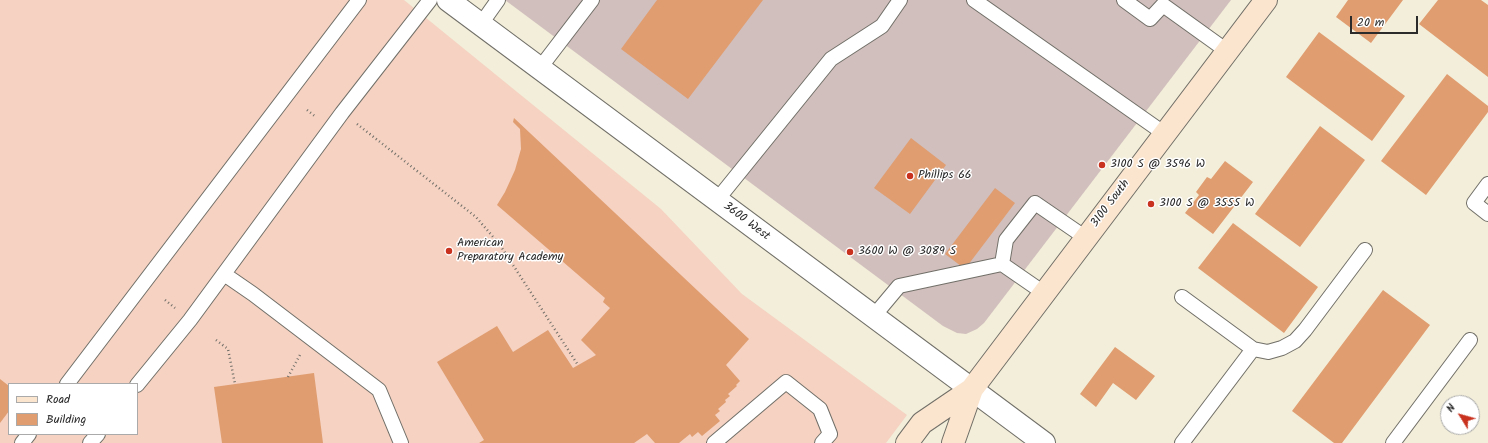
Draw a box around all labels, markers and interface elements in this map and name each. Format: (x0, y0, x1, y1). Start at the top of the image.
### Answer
scale bar (1352, 8, 1420, 34)
text: 20 m (1357, 13, 1384, 32)
place label: 3100 S @ 3596 W (1110, 158, 1205, 172)
marker: 3100 S @ 3596 W (1097, 160, 1107, 170)
place label: Phillips 66 (918, 169, 972, 183)
marker: Phillips 66 (905, 171, 915, 181)
street label: 3100 South (1088, 177, 1134, 231)
place label: 3100 S @ 3555 W (1159, 197, 1254, 211)
marker: 3100 S @ 3555 W (1146, 199, 1156, 209)
street label: 3600 West (720, 200, 772, 244)
place label: American Preparatory Academy (457, 237, 563, 265)
place label: 3600 W @ 3089 S (858, 245, 956, 259)
marker: American Preparatory Academy (444, 246, 454, 256)
marker: 3600 W @ 3089 S (845, 247, 855, 257)
legend (8, 383, 138, 435)
text: Road (46, 390, 70, 409)
north arrow (1440, 395, 1480, 435)
text: N (1442, 400, 1460, 417)
text: Building (46, 410, 86, 429)

